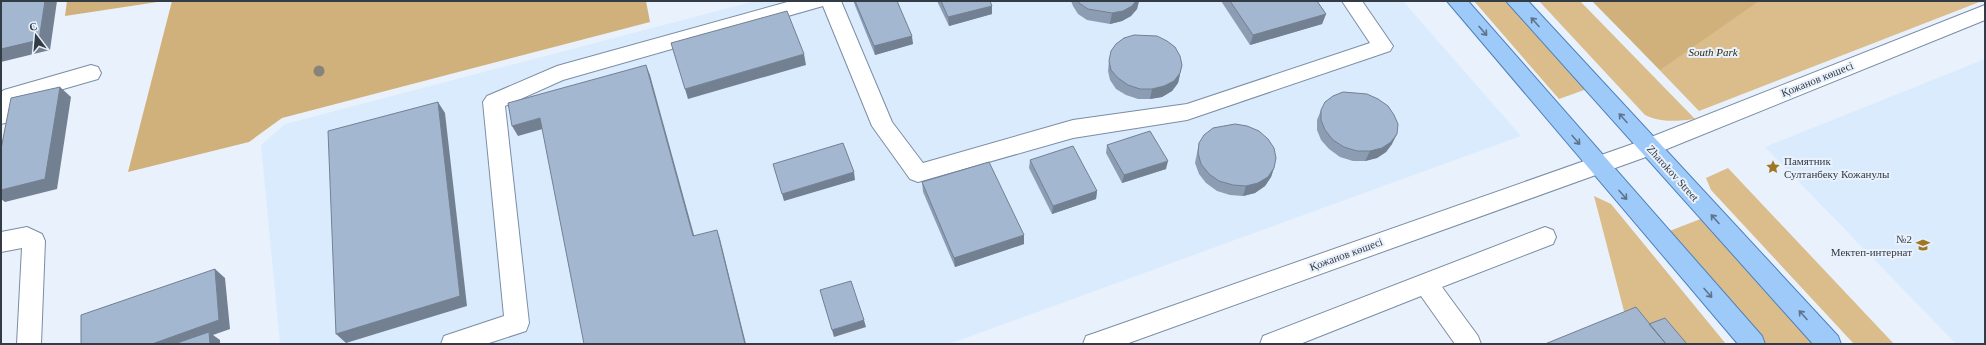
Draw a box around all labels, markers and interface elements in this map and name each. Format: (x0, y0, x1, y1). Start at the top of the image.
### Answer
north arrow (16, 16, 56, 56)
one-way arrow (1531, 17, 1540, 27)
text: С (28, 20, 39, 33)
one-way arrow (1478, 25, 1487, 36)
park label: South Park (1688, 46, 1739, 58)
street label: Қожанов көшесі (1779, 59, 1855, 99)
one-way arrow (1619, 114, 1628, 124)
one-way arrow (1572, 135, 1581, 145)
street label: Zharokov Street (1645, 143, 1701, 203)
place label: Памятник Султанбеку Кожанулы (1784, 155, 1890, 180)
place icon: Памятник Султанбеку Кожанулы (1765, 159, 1781, 175)
one-way arrow (1619, 189, 1628, 200)
one-way arrow (1711, 214, 1720, 225)
place label: №2 Мектеп-интернат (1831, 233, 1912, 258)
street label: Қожанов көшесі (1308, 235, 1384, 273)
school or university icon: №2 Мектеп-интернат (1915, 237, 1931, 253)
one-way arrow (1704, 287, 1713, 298)
one-way arrow (1798, 310, 1808, 320)

